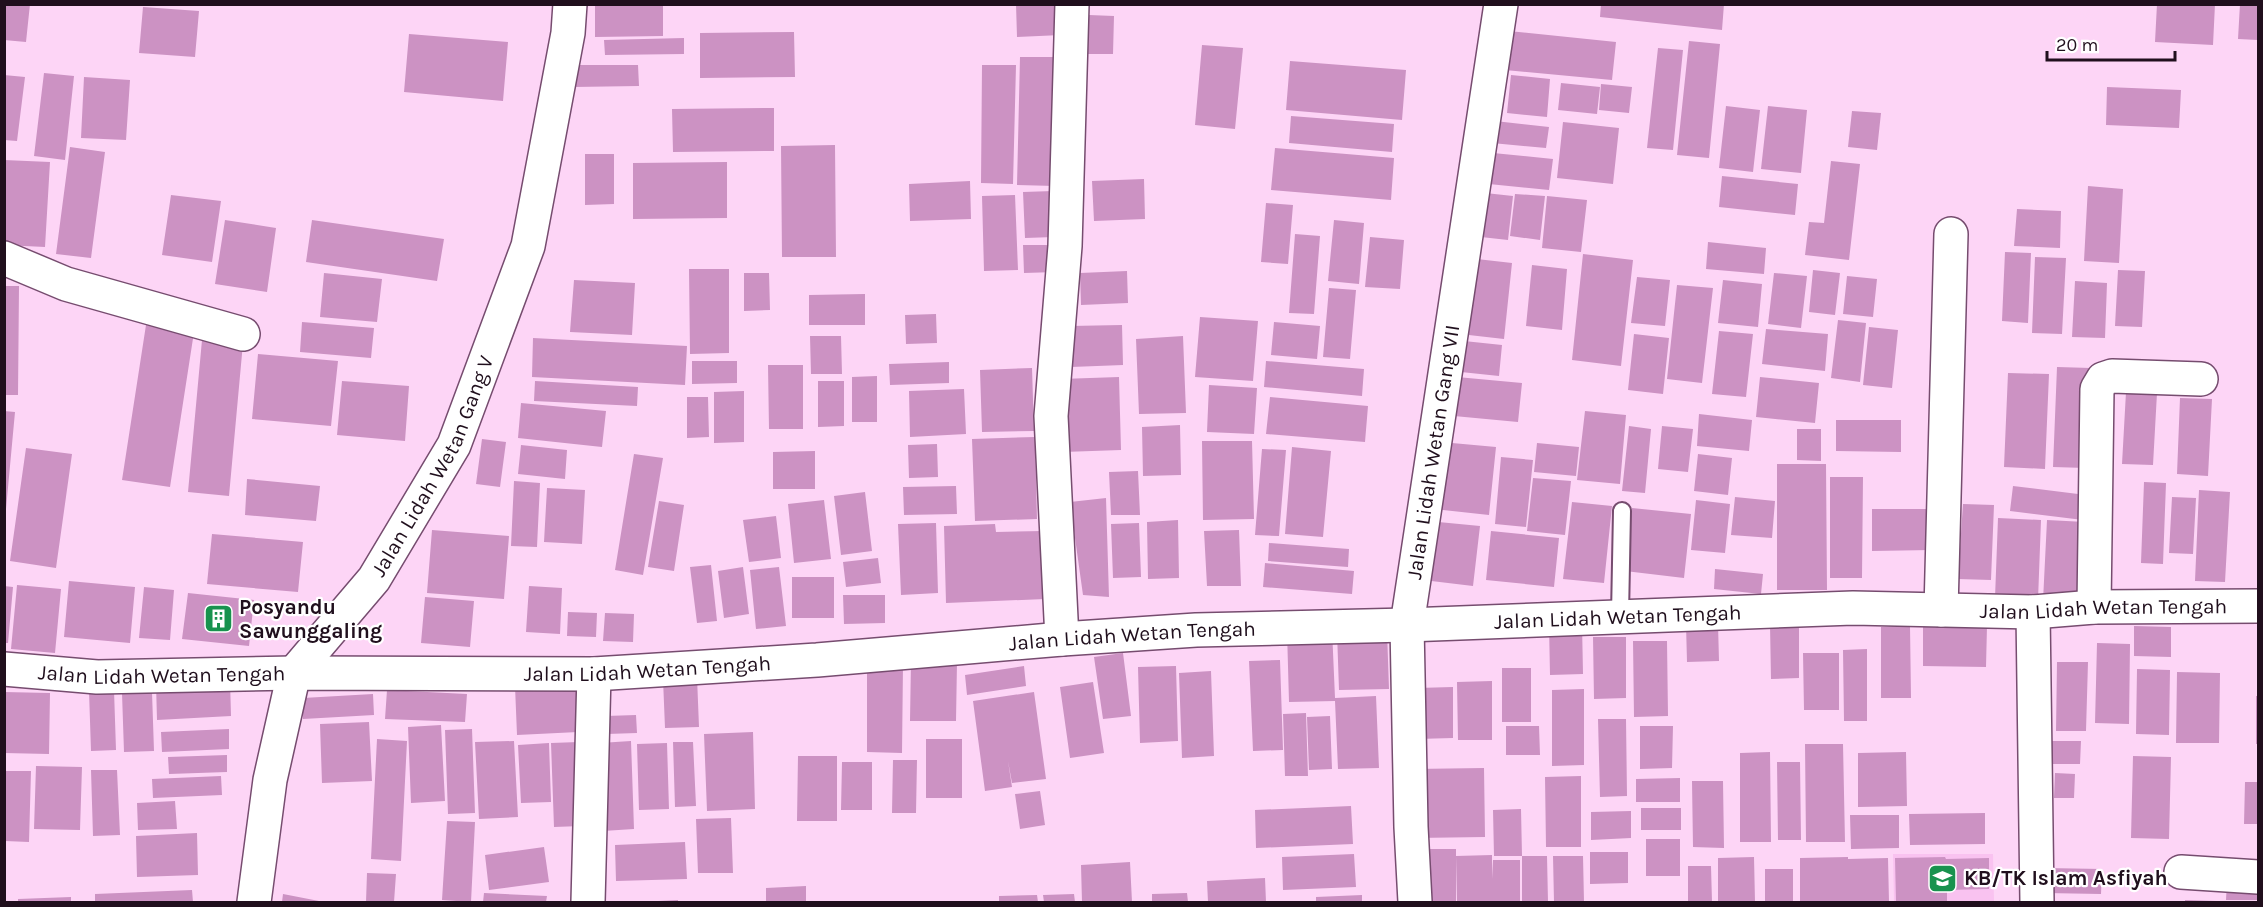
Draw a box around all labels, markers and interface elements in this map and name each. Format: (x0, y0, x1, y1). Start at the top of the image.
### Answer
scale bar (2047, 24, 2174, 62)
text: 20 m (2056, 34, 2098, 56)
street label: Jalan Lidah Wetan Gang VII (1402, 323, 1464, 581)
street label: Jalan Lidah Wetan Gang V (366, 352, 498, 581)
street label: Jalan Lidah Wetan Tengah (1980, 594, 2227, 624)
place label: Posyandu Sawunggaling (239, 595, 382, 643)
street label: Jalan Lidah Wetan Tengah (1494, 600, 1742, 634)
building icon: Posyandu Sawunggaling (202, 603, 234, 635)
street label: Jalan Lidah Wetan Tengah (1008, 617, 1256, 656)
street label: Jalan Lidah Wetan Tengah (524, 651, 772, 686)
street label: Jalan Lidah Wetan Tengah (37, 660, 286, 689)
school or university icon: KB/TK Islam Asfiyah (1927, 862, 1959, 894)
place label: KB/TK Islam Asfiyah (1964, 866, 2168, 890)

